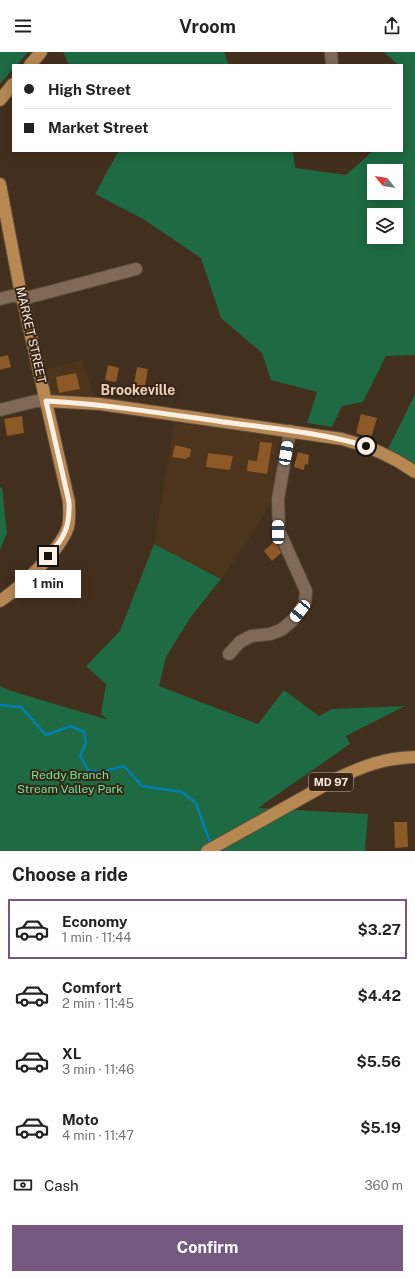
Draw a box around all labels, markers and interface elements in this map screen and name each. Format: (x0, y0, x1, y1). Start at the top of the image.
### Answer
icon: menu (12, 15, 34, 37)
icon: share (381, 15, 403, 37)
text: Vroom (179, 16, 236, 37)
text: High Street (48, 81, 131, 98)
text: Market Street (48, 119, 149, 136)
north arrow (367, 164, 403, 200)
map controls (367, 164, 403, 244)
button: layers (367, 208, 403, 244)
street label: MARKET STREET (13, 285, 49, 385)
district label: Brookeville (101, 382, 175, 398)
route start (357, 437, 375, 455)
car (278, 440, 294, 466)
car (272, 520, 284, 544)
route end (39, 547, 57, 565)
callout: 1 min (15, 570, 81, 598)
text: 1 min (32, 576, 64, 591)
car (288, 598, 312, 624)
park label: Reddy Branch Stream Valley Park (17, 768, 123, 796)
road number: MD 97 (309, 773, 353, 791)
text: Choose a ride (12, 864, 128, 885)
icon: car (14, 911, 50, 947)
text: Economy (62, 913, 127, 930)
text: $3.27 (358, 921, 401, 938)
text: 1 min · 11:44 (62, 930, 131, 945)
icon: car (14, 977, 50, 1013)
text: Comfort (62, 979, 122, 996)
text: $4.42 (358, 987, 401, 1004)
text: 2 min · 11:45 (62, 996, 134, 1011)
icon: car (14, 1043, 50, 1079)
text: XL (62, 1045, 81, 1062)
text: $5.56 (357, 1053, 401, 1070)
text: 3 min · 11:46 (62, 1062, 134, 1077)
icon: car (14, 1109, 50, 1145)
text: Moto (62, 1111, 99, 1128)
text: $5.19 (360, 1119, 401, 1136)
text: 4 min · 11:47 (62, 1128, 134, 1143)
icon: cash (12, 1174, 34, 1196)
text: Cash (44, 1177, 79, 1194)
text: 360 m (365, 1178, 403, 1193)
button: Confirm (12, 1225, 403, 1271)

